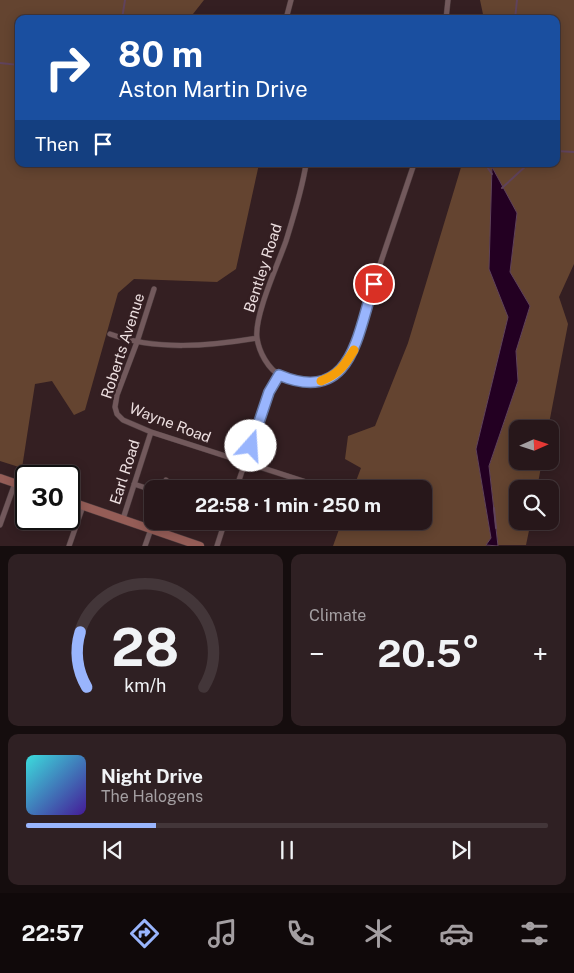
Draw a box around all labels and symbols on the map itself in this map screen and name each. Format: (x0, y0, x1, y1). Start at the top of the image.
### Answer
street label: Bentley Road (240, 221, 285, 314)
pin (353, 263, 395, 305)
street label: Roberts Avenue (97, 291, 148, 401)
street label: Wayne Road (127, 399, 213, 446)
position arrow (224, 419, 276, 471)
north arrow (509, 420, 559, 470)
street label: Earl Road (106, 437, 143, 506)
speed limit sign: 30 (15, 465, 80, 530)

